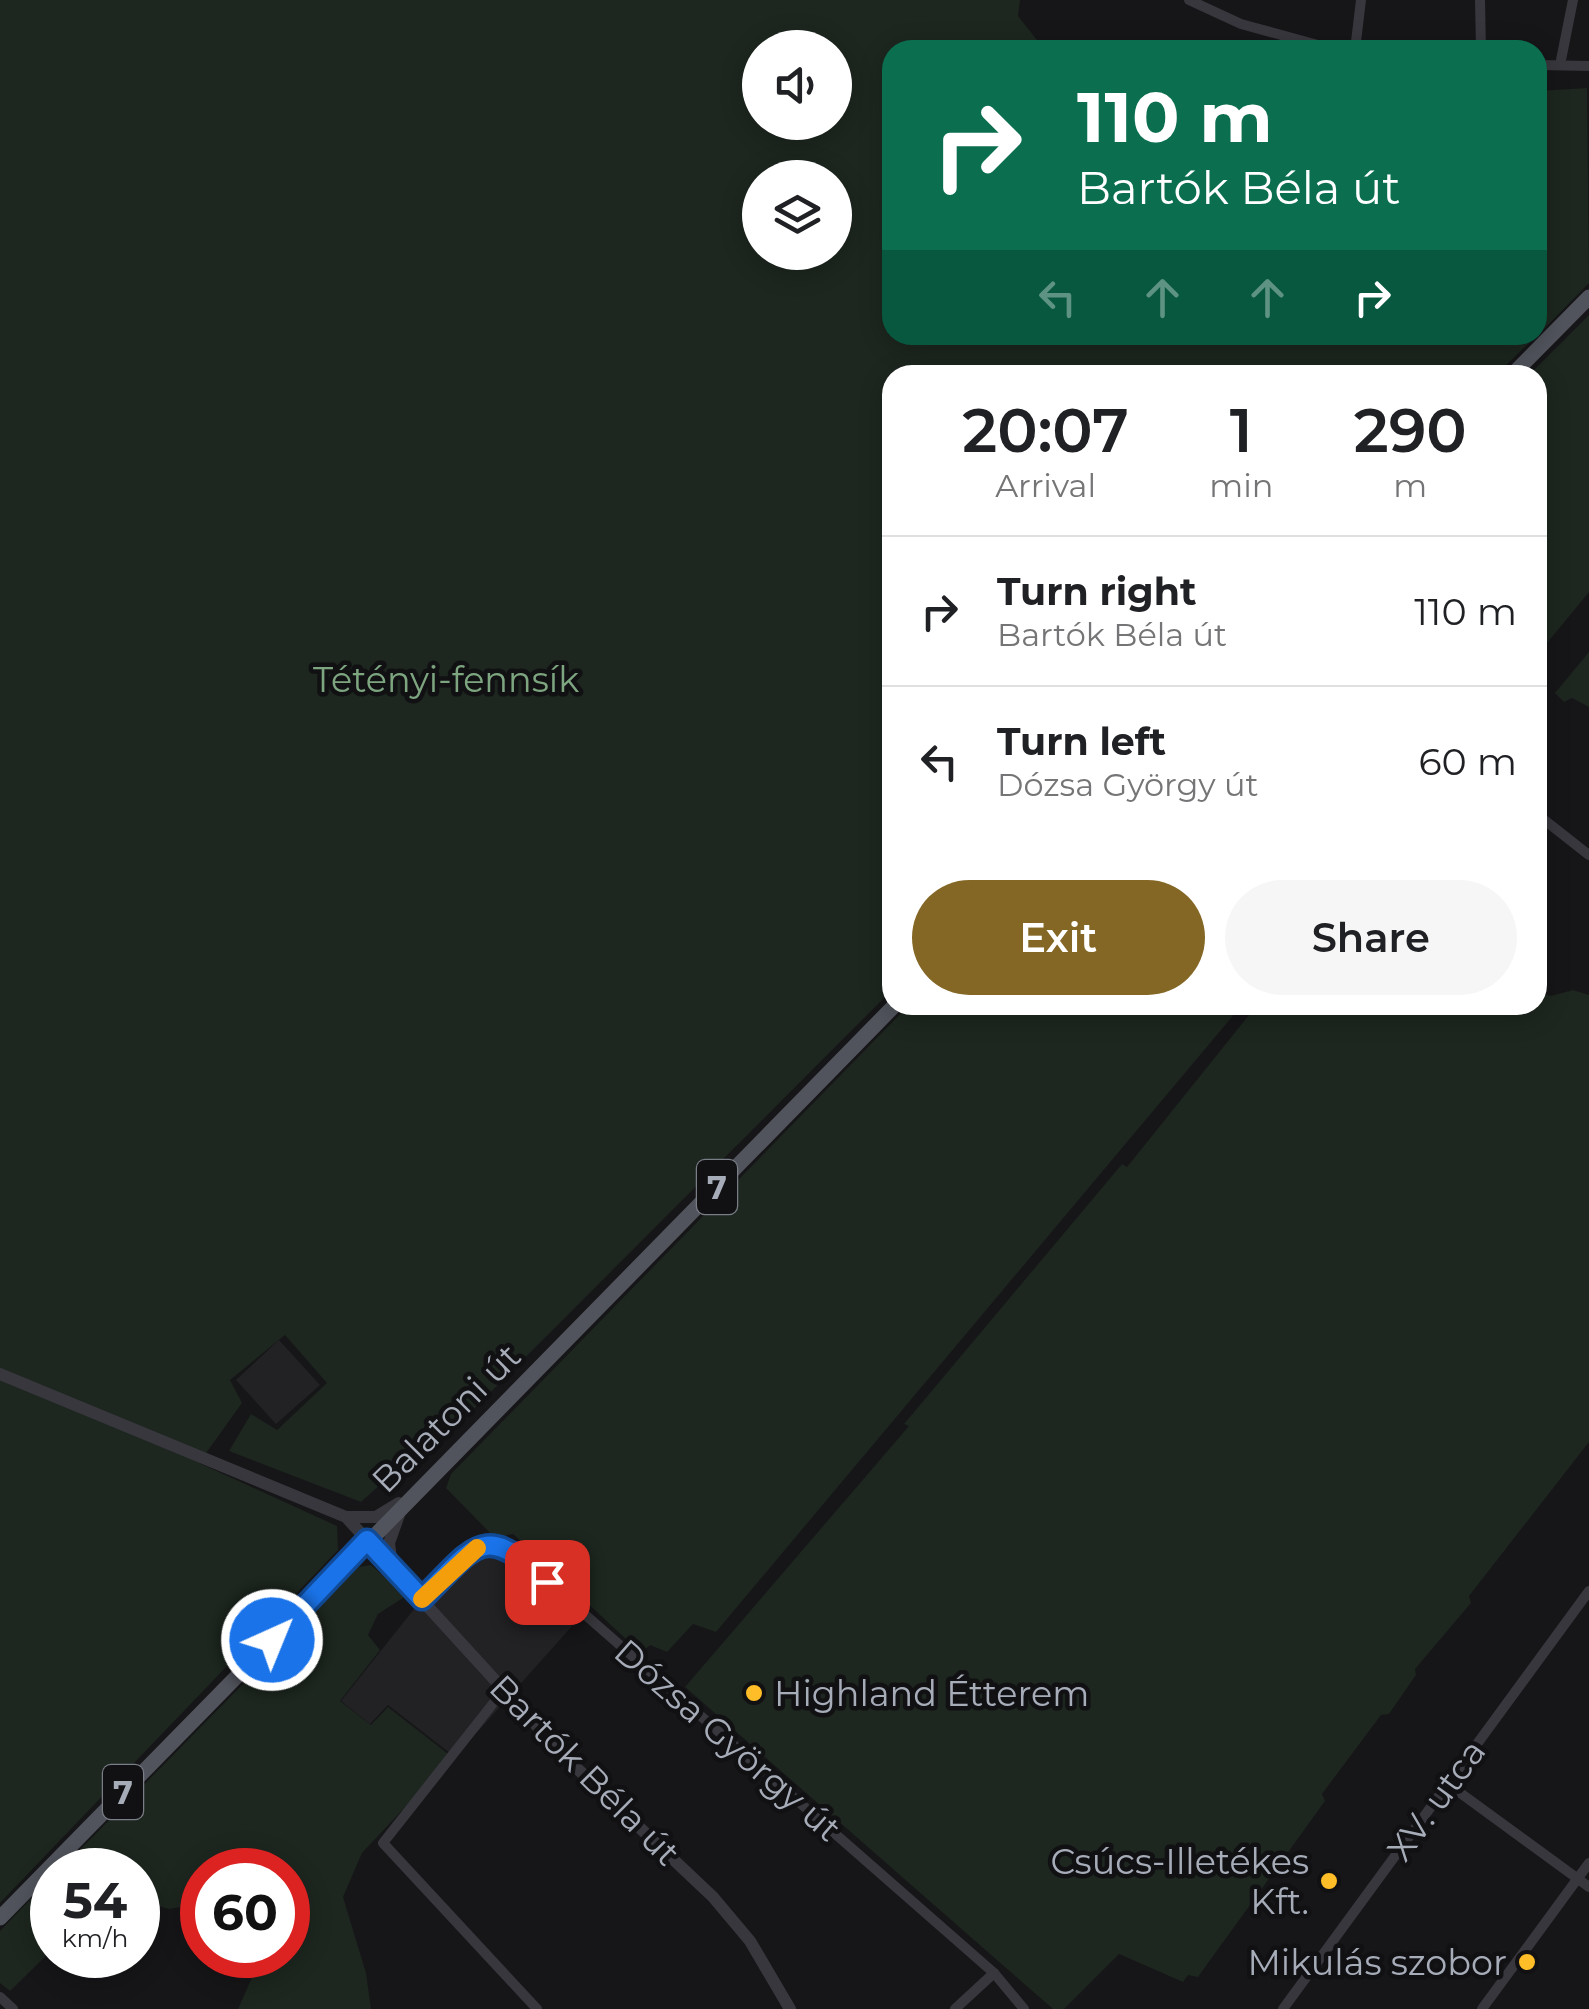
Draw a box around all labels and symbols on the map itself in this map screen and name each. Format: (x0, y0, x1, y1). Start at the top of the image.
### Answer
park label: Tétényi-fennsík (313, 658, 579, 701)
road number: 7 (697, 1160, 737, 1214)
street label: Balatoni út (363, 1335, 529, 1501)
pin (505, 1540, 590, 1625)
position arrow (220, 1588, 324, 1692)
street label: Dózsa György út (606, 1630, 850, 1850)
street label: Bartók Béla út (481, 1666, 689, 1874)
place label: Highland Étterem (774, 1672, 1089, 1715)
marker: Highland Étterem (743, 1682, 765, 1704)
street label: XV. utca (1378, 1731, 1494, 1869)
road number: 7 (103, 1765, 143, 1819)
place label: Csúcs-Illetékes Kft. (1050, 1840, 1309, 1923)
speed limit sign: 60 (180, 1848, 310, 1978)
marker: Csúcs-Illetékes Kft. (1318, 1870, 1340, 1892)
place label: Mikulás szobor (1247, 1941, 1507, 1984)
marker: Mikulás szobor (1516, 1951, 1538, 1973)

